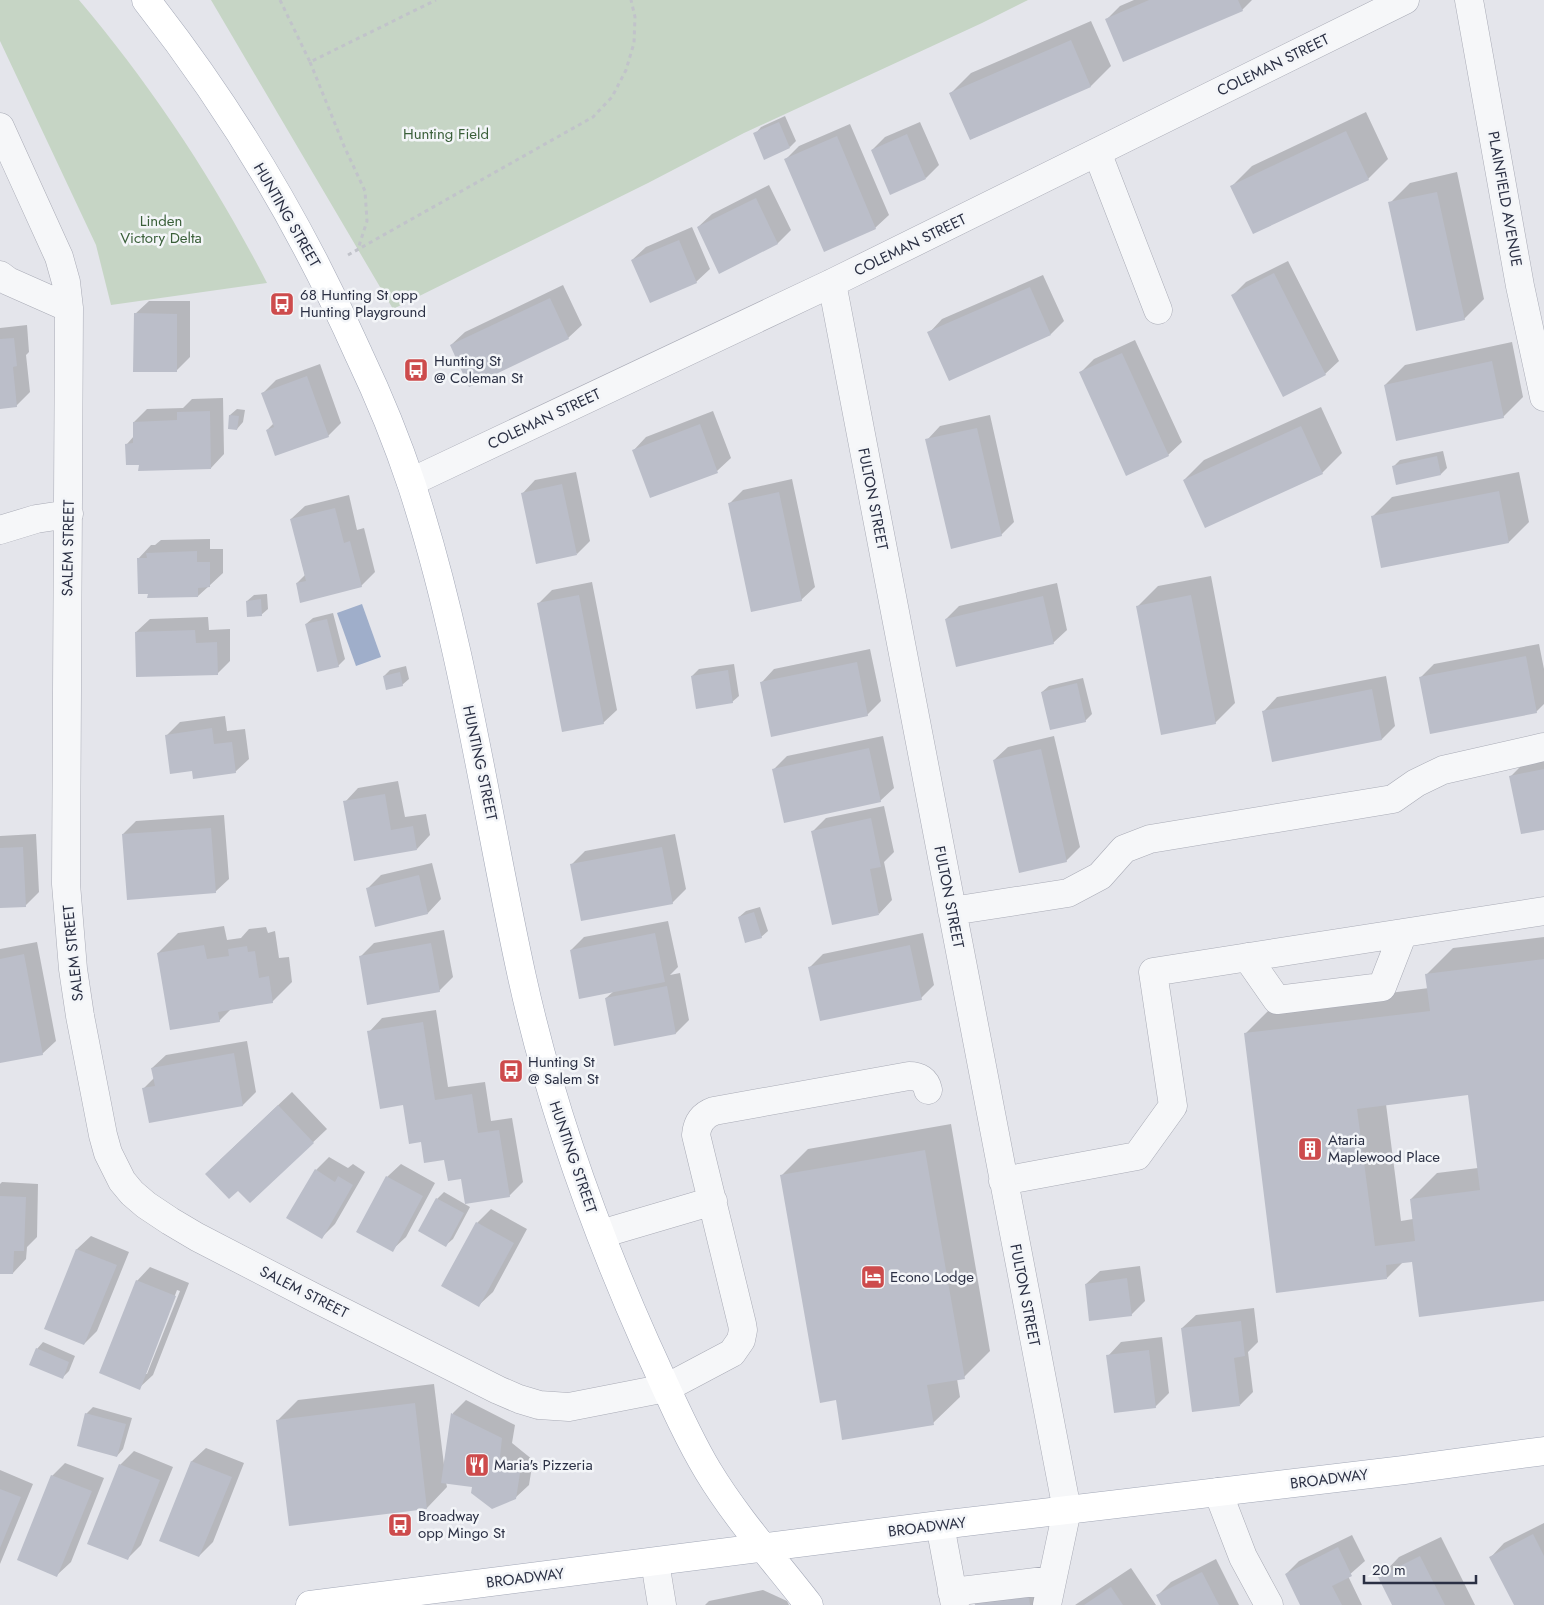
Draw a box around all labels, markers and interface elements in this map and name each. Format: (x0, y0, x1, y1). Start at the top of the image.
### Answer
street label: COLEMAN STREET (1213, 28, 1333, 102)
park label: Hunting Field (403, 123, 489, 145)
street label: PLAINFIELD AVENUE (1482, 129, 1528, 269)
street label: HUNTING STREET (248, 159, 326, 271)
street label: COLEMAN STREET (850, 208, 970, 282)
park label: Linden Victory Delta (120, 210, 202, 249)
place label: 68 Hunting St opp Hunting Playground (300, 284, 426, 323)
bus stop icon: 68 Hunting St opp Hunting Playground (269, 291, 295, 317)
place label: Hunting St @ Coleman St (434, 350, 523, 389)
bus stop icon: Hunting St @ Coleman St (403, 357, 429, 383)
street label: COLEMAN STREET (484, 383, 604, 455)
street label: FULTON STREET (852, 446, 894, 552)
street label: SALEM STREET (56, 499, 80, 597)
street label: HUNTING STREET (457, 703, 503, 823)
street label: FULTON STREET (928, 844, 970, 950)
street label: SALEM STREET (57, 904, 89, 1002)
place label: Hunting St @ Salem St (528, 1051, 599, 1090)
bus stop icon: Hunting St @ Salem St (498, 1058, 524, 1084)
street label: HUNTING STREET (544, 1098, 602, 1216)
place label: Ataria Maplewood Place (1328, 1129, 1440, 1168)
building icon: Ataria Maplewood Place (1297, 1136, 1323, 1162)
street label: FULTON STREET (1004, 1242, 1046, 1348)
street label: SALEM STREET (256, 1260, 352, 1324)
hotel icon: Econo Lodge (860, 1264, 886, 1290)
place label: Econo Lodge (890, 1266, 974, 1288)
restaurant icon: Maria's Pizzeria (464, 1452, 490, 1478)
place label: Maria's Pizzeria (494, 1454, 593, 1476)
street label: BROADWAY (1289, 1463, 1370, 1495)
place label: Broadway opp Mingo St (418, 1505, 505, 1544)
street label: BROADWAY (887, 1511, 968, 1543)
bus stop icon: Broadway opp Mingo St (387, 1512, 413, 1538)
scale bar (1364, 1552, 1476, 1584)
text: 20 m (1372, 1559, 1406, 1581)
street label: BROADWAY (485, 1562, 566, 1594)

